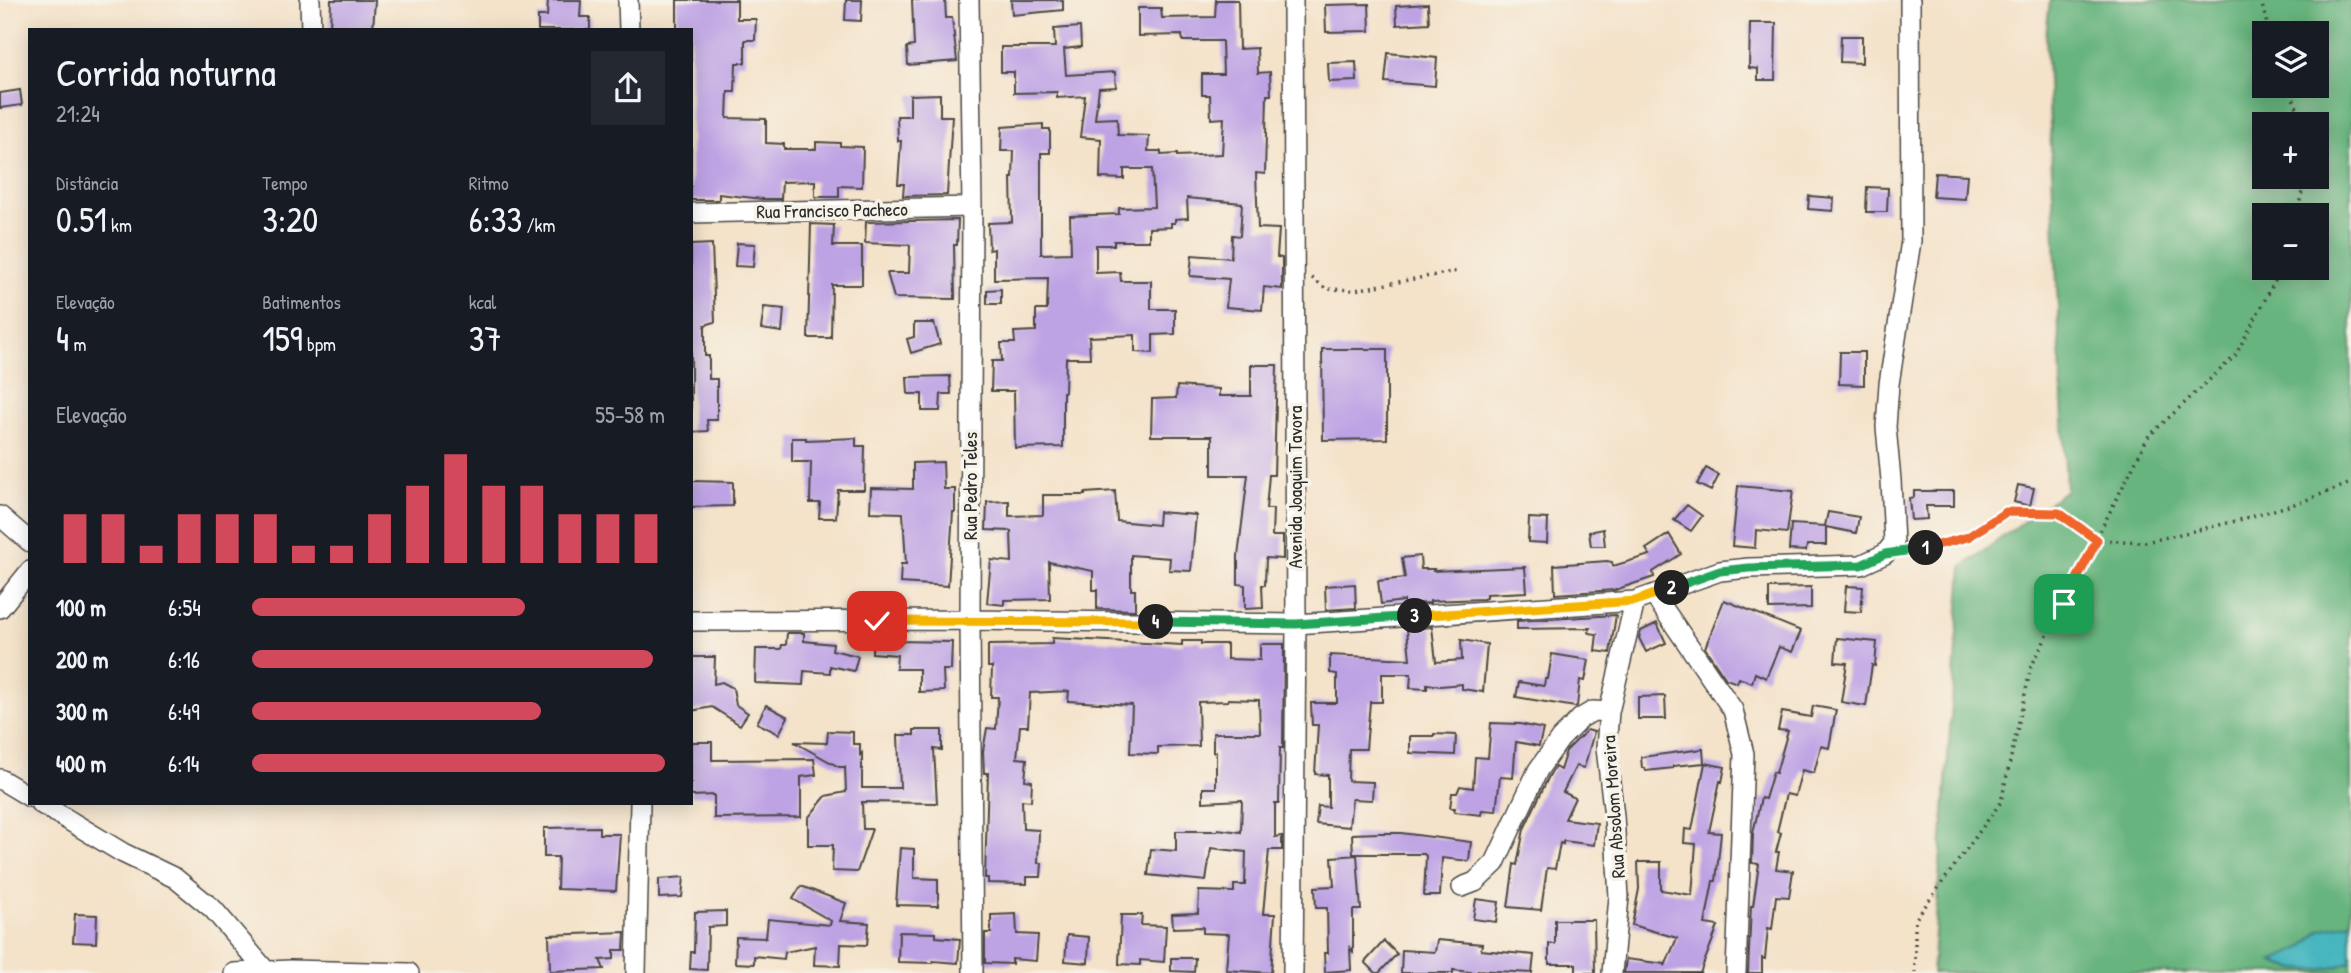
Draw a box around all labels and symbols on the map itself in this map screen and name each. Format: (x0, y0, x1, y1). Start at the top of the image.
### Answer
street label: Rua Francisco Pacheco (756, 196, 908, 224)
street label: Avenida Joaquim Tavora (1282, 405, 1308, 568)
street label: Rua Pedro Teles (957, 432, 983, 540)
pin: 1 (1909, 530, 1944, 566)
pin: 2 (1654, 570, 1690, 606)
pin (2034, 574, 2094, 634)
pin (847, 591, 907, 651)
pin: 3 (1398, 598, 1432, 634)
pin: 4 (1138, 604, 1174, 640)
street label: Rua Absolom Moreira (1595, 734, 1631, 879)

